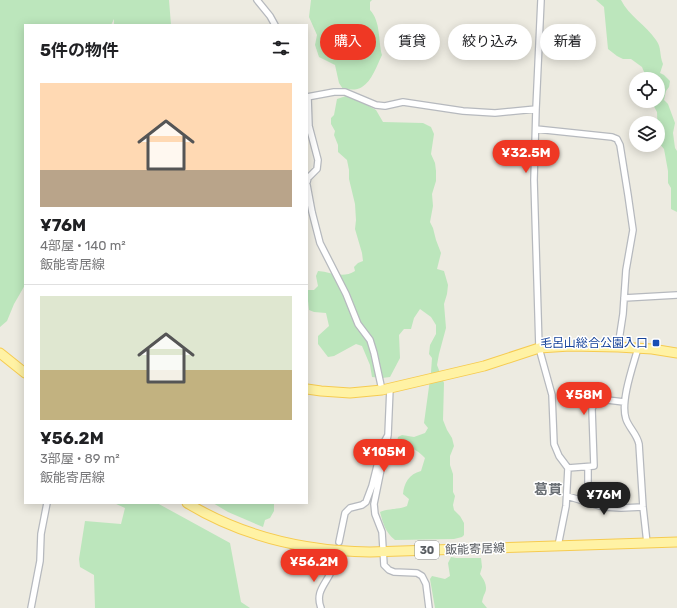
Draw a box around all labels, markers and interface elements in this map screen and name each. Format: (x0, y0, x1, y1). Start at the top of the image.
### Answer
chip: 購入 (320, 24, 376, 60)
chip: 賃貸 (384, 24, 440, 60)
chip: 絞り込み (448, 24, 532, 60)
chip: 新着 (540, 24, 596, 60)
icon: filters (270, 37, 292, 59)
text: 5件の物件 (40, 40, 119, 60)
map controls (629, 72, 665, 152)
button: locate (629, 72, 665, 108)
icon: home (130, 109, 202, 181)
button: layers (629, 116, 665, 152)
pin: ¥32.5M (493, 140, 559, 174)
text: ¥32.5M (502, 145, 550, 160)
text: ¥76M (40, 215, 86, 235)
text: 4部屋 · 140 m² (40, 238, 126, 253)
text: 飯能寄居線 (40, 257, 105, 272)
icon: home (130, 322, 202, 394)
place label: 毛呂山総合公園入口 (540, 336, 648, 350)
marker: 毛呂山総合公園入口 (651, 338, 661, 348)
pin: ¥58M (560, 382, 608, 416)
text: ¥58M (566, 387, 602, 402)
text: ¥56.2M (40, 428, 104, 448)
pin: ¥105M (356, 439, 412, 473)
text: ¥105M (362, 444, 406, 459)
text: 3部屋 · 89 m² (40, 451, 120, 466)
text: 飯能寄居線 (40, 470, 105, 485)
district label: 葛貫 (534, 481, 562, 498)
pin: ¥76M (580, 482, 628, 516)
text: ¥76M (586, 487, 622, 502)
road number: 30 (415, 541, 439, 559)
street label: 飯能寄居線 (445, 541, 505, 557)
pin: ¥56.2M (281, 549, 347, 583)
text: ¥56.2M (290, 554, 338, 569)

